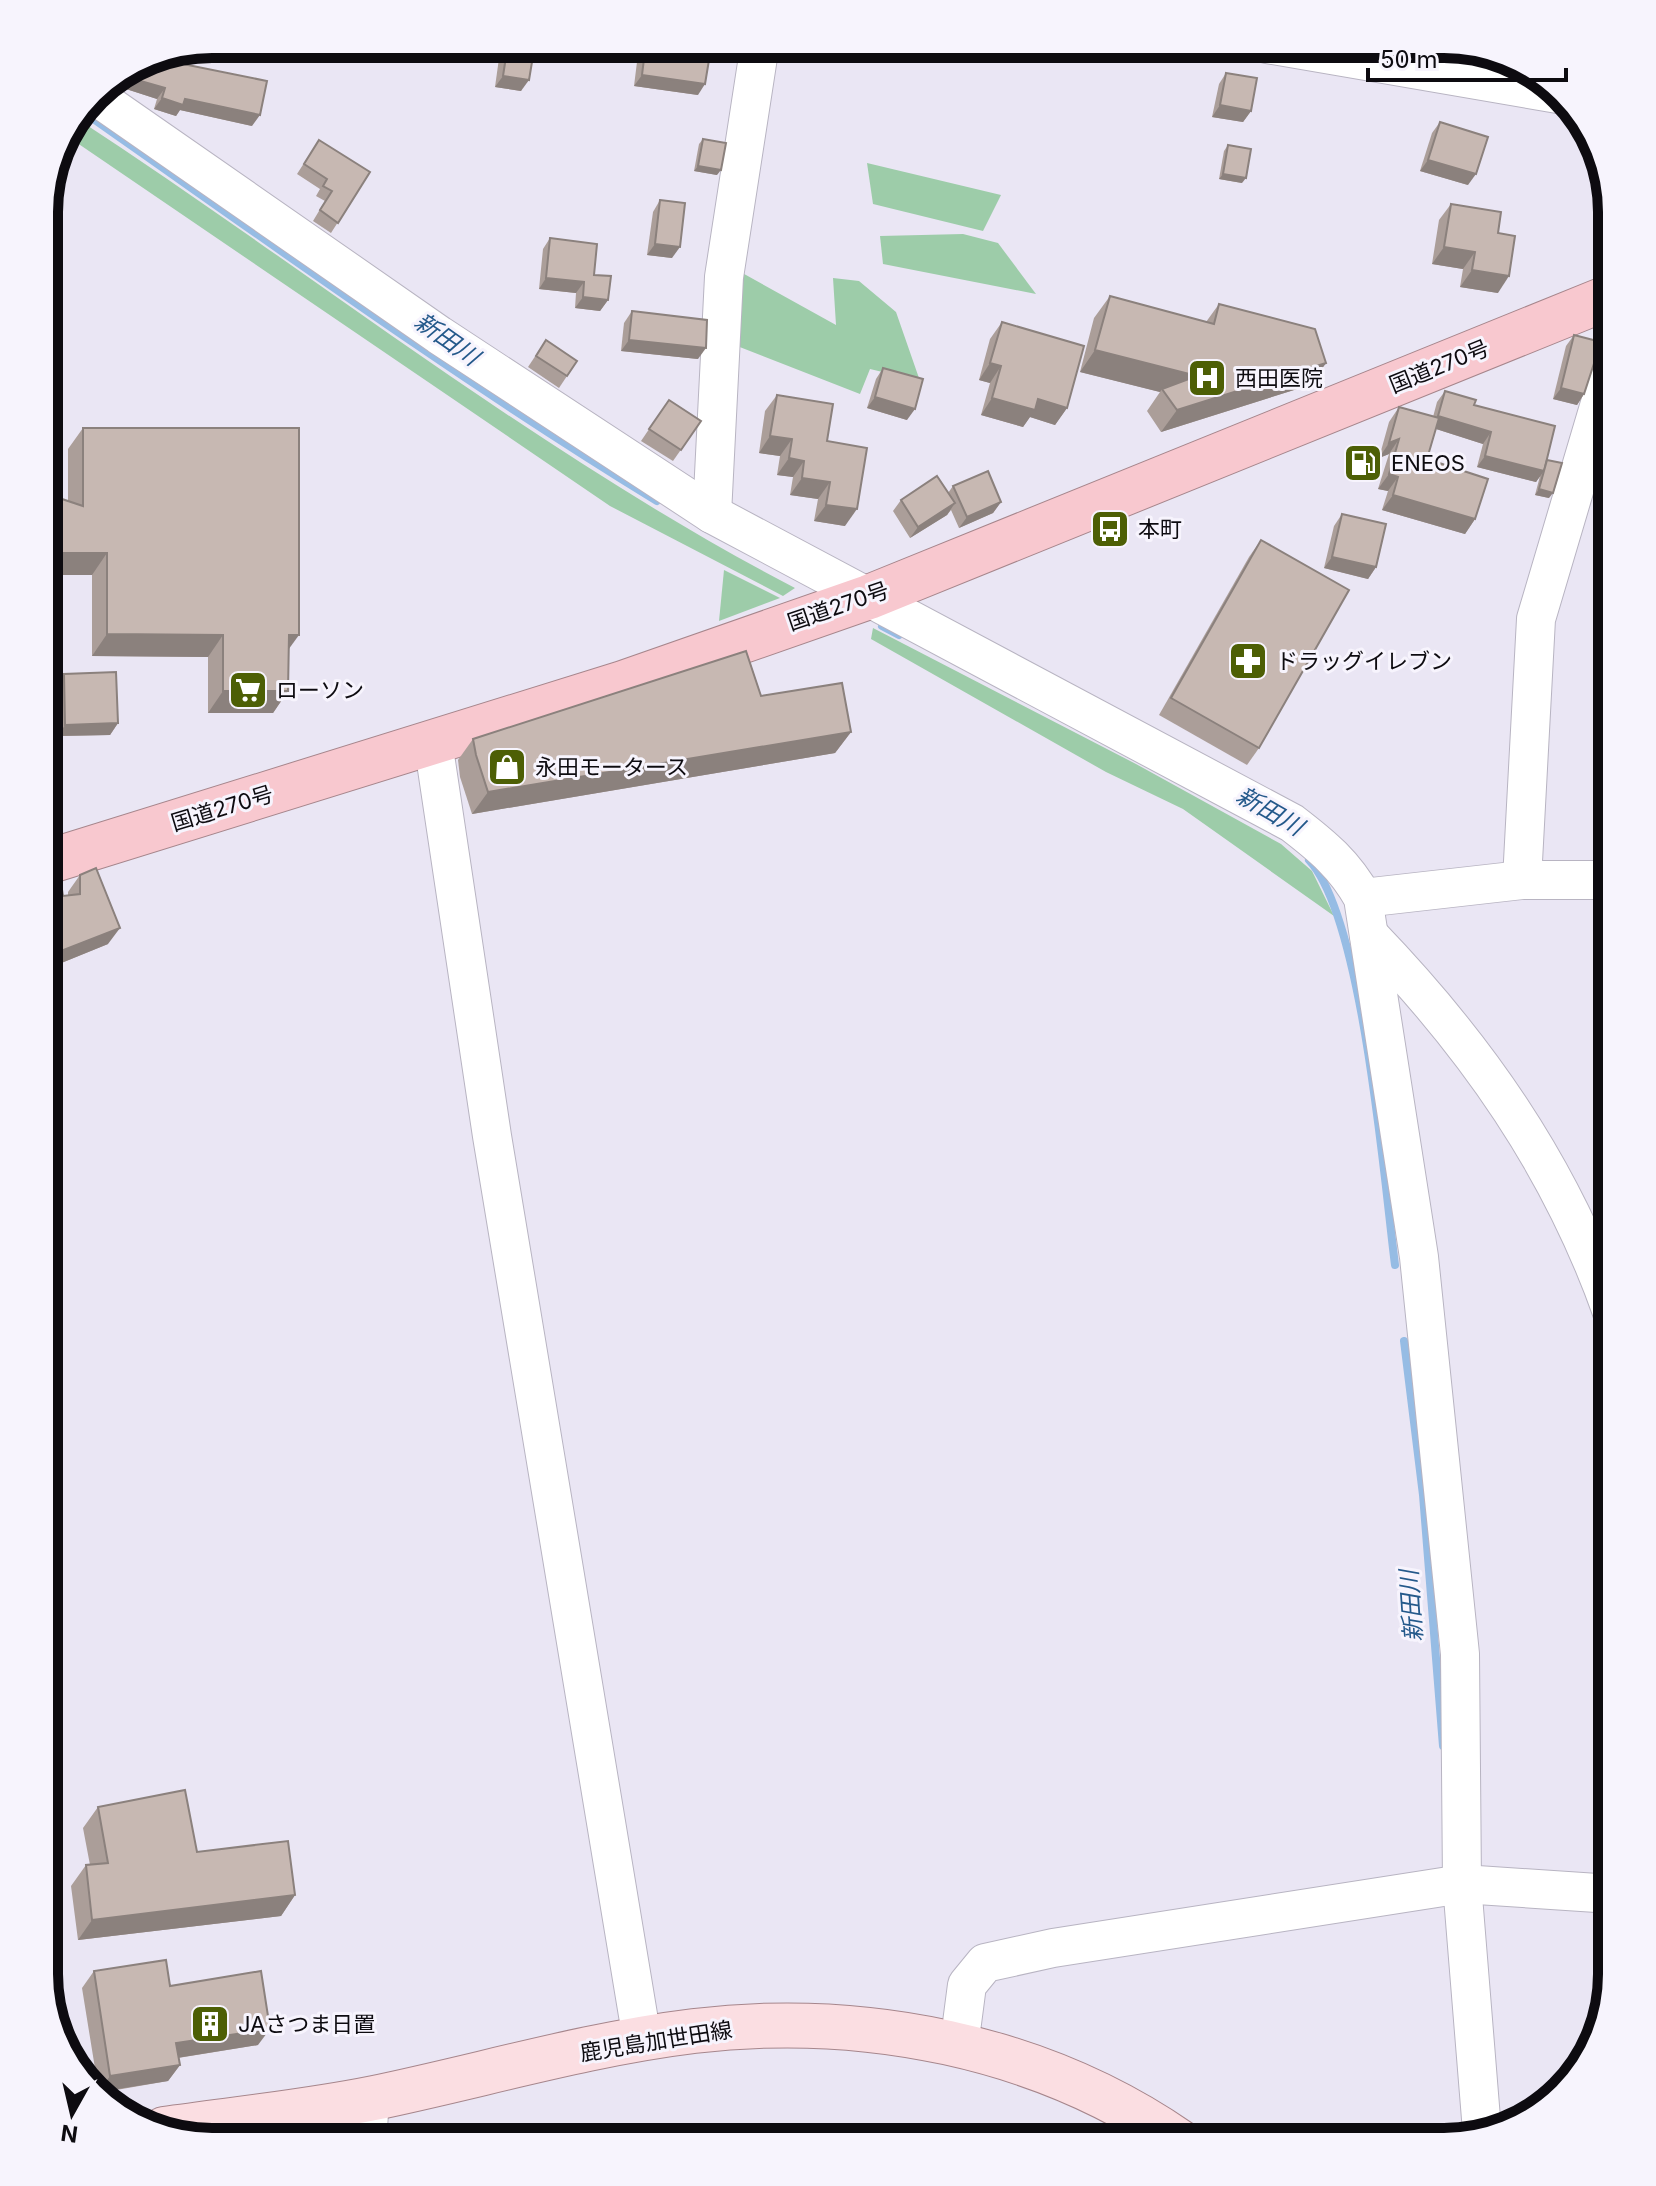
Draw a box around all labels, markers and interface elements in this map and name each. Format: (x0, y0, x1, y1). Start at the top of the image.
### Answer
scale bar (1368, 32, 1566, 82)
text: 50 m (1380, 45, 1438, 74)
water label: 新田川 (409, 306, 487, 373)
street label: 国道270号 (1385, 334, 1493, 398)
hospital icon: 西田医院 (1186, 357, 1228, 399)
place label: 西田医院 (1235, 365, 1323, 391)
fuel station icon: ENEOS (1342, 442, 1384, 484)
place label: ENEOS (1391, 450, 1465, 476)
bus stop icon: 本町 (1089, 508, 1131, 550)
place label: 本町 (1138, 516, 1182, 542)
street label: 国道270号 (784, 577, 892, 635)
pharmacy icon: ドラッグイレブン (1227, 640, 1269, 682)
place label: ドラッグイレブン (1276, 648, 1452, 674)
supermarket icon: ローソン (227, 669, 269, 711)
place label: ローソン (276, 677, 364, 703)
shop icon: 永田モータース (486, 746, 528, 788)
place label: 永田モータース (535, 754, 688, 780)
street label: 国道270号 (168, 780, 276, 836)
water label: 新田川 (1232, 780, 1311, 843)
water label: 新田川 (1394, 1566, 1428, 1643)
building icon: JAさつま日置 (189, 2003, 231, 2045)
place label: JAさつま日置 (238, 2011, 375, 2037)
street label: 鹿児島加世田線 (578, 2016, 734, 2066)
north arrow (32, 2074, 112, 2154)
text: N (59, 2120, 79, 2148)

